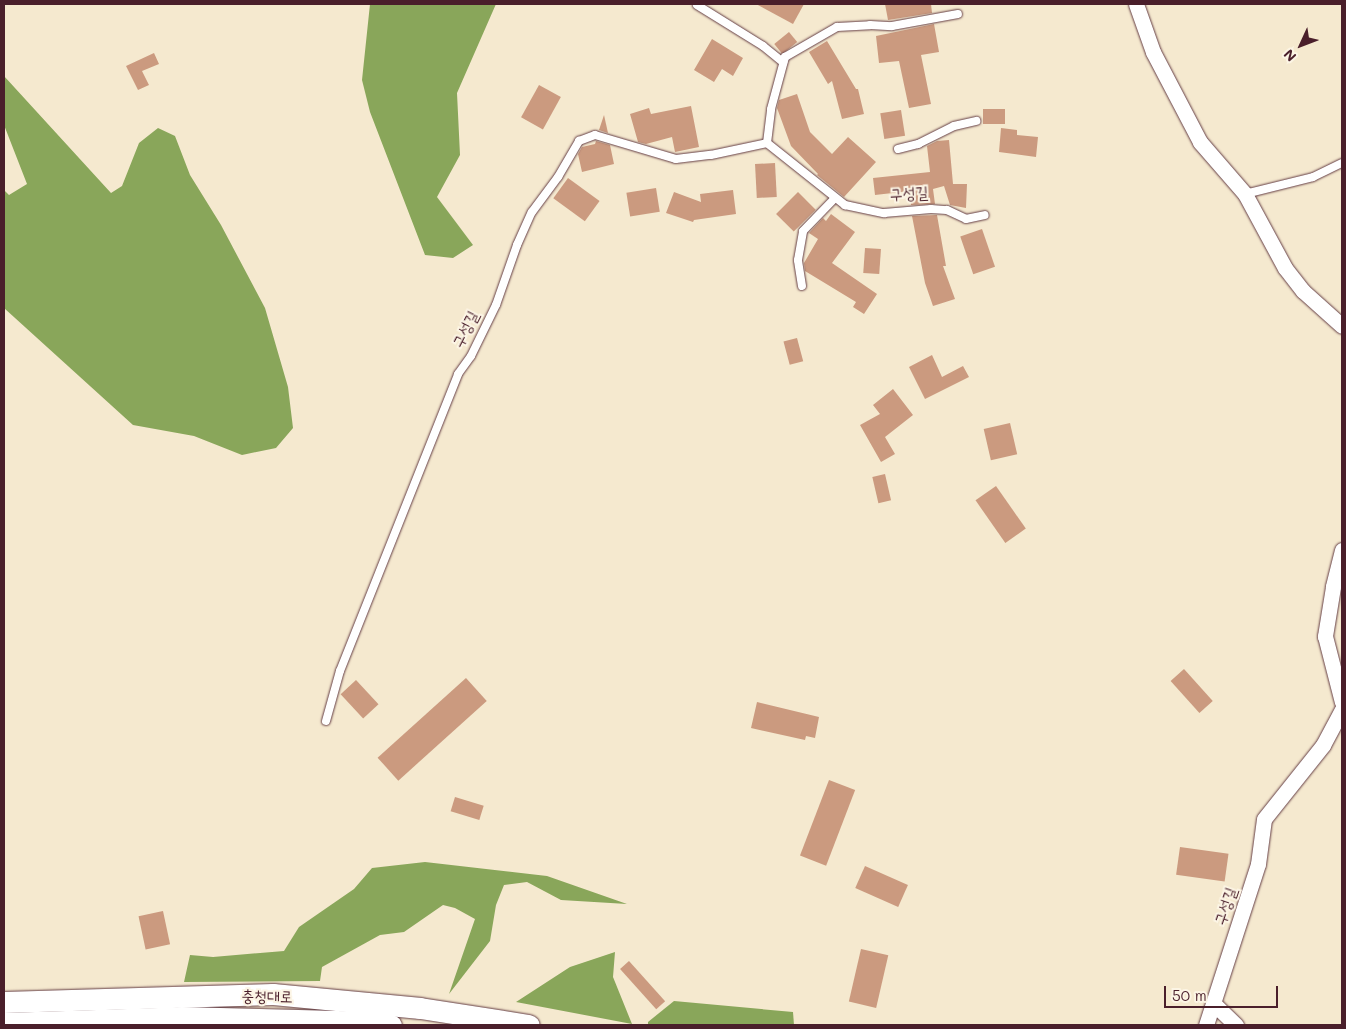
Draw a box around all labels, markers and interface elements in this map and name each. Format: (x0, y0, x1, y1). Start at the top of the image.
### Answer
north arrow (1276, 20, 1326, 70)
text: N (1279, 45, 1300, 66)
street label: 구성길 (889, 182, 929, 204)
street label: 구성길 (448, 307, 482, 351)
street label: 구성길 (1210, 885, 1240, 927)
scale bar (1166, 976, 1280, 1008)
text: 50 m (1172, 985, 1207, 1005)
street label: 충청대로 (241, 986, 293, 1006)

